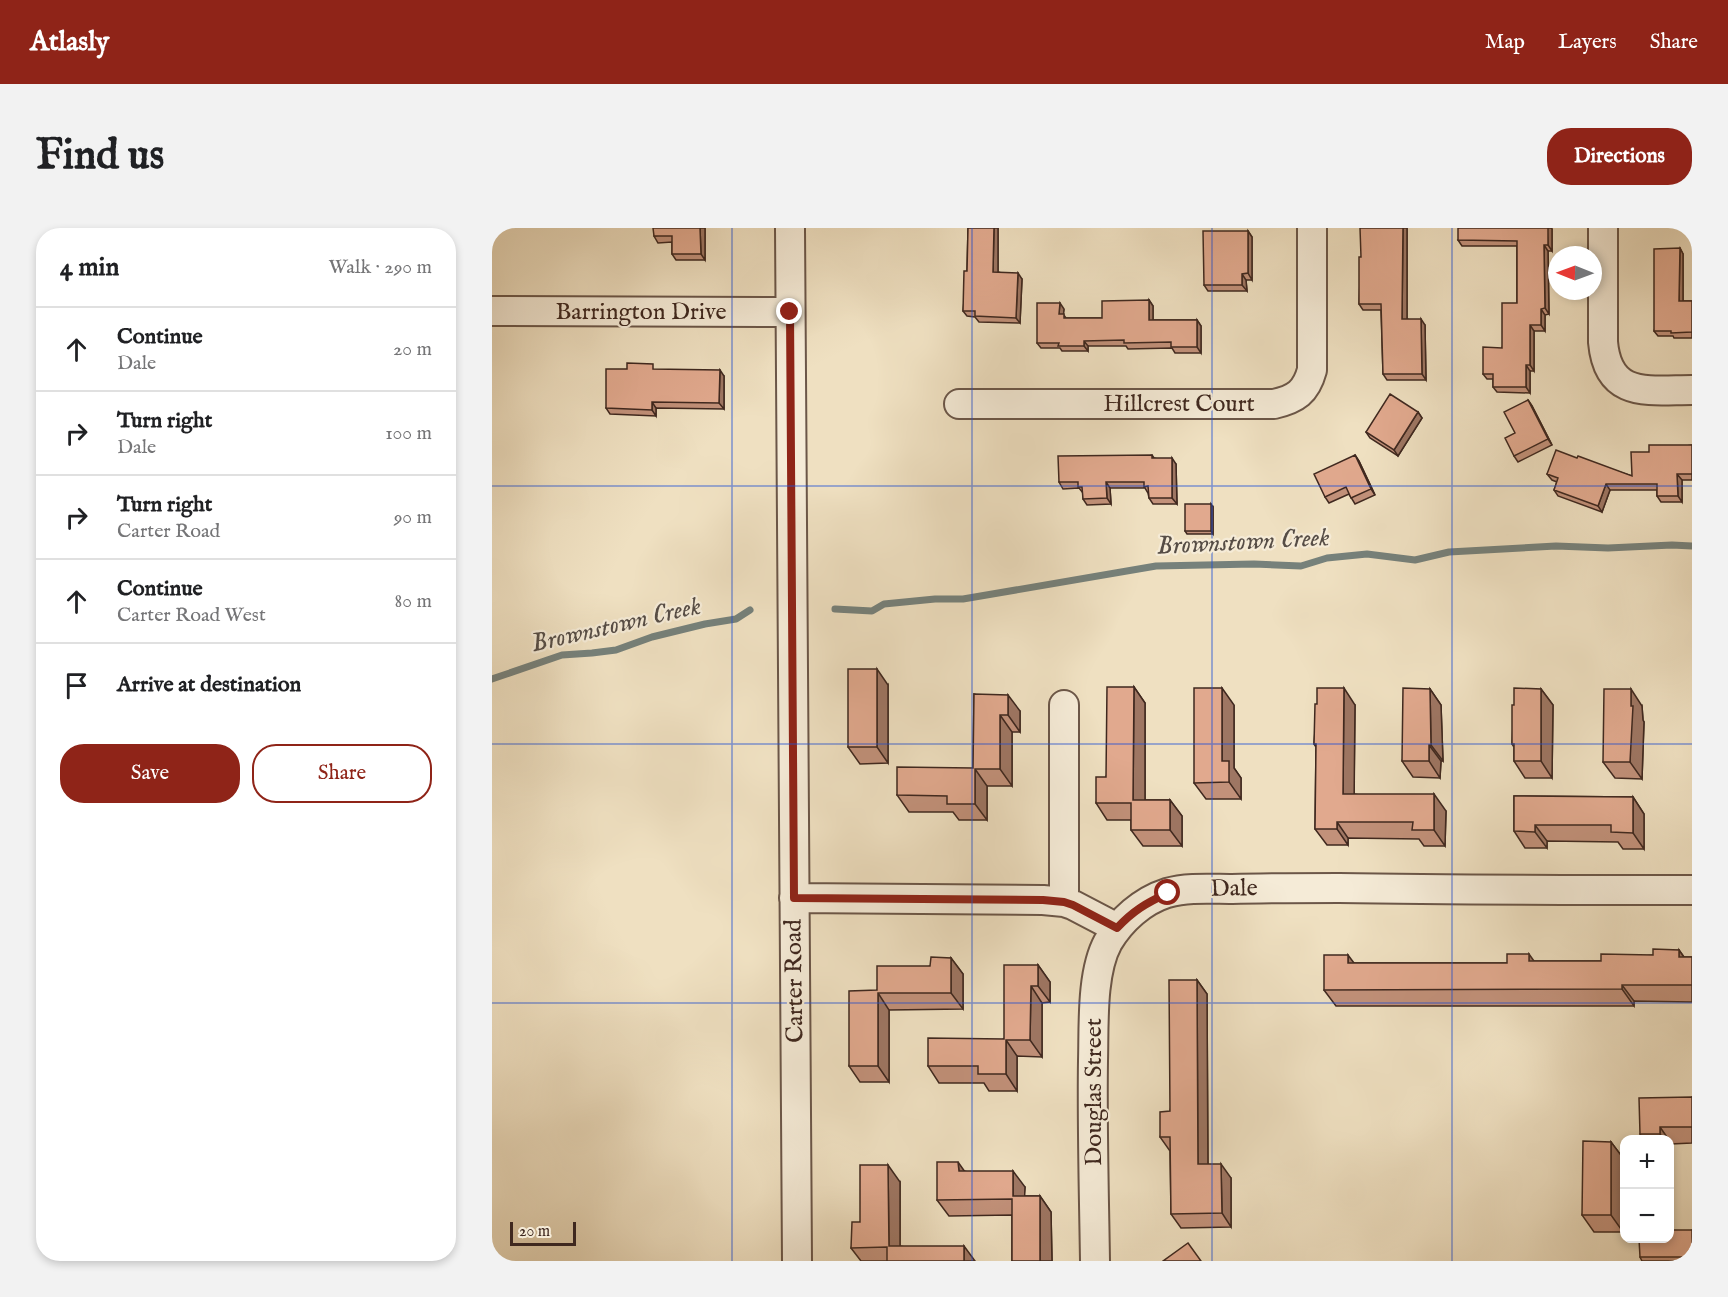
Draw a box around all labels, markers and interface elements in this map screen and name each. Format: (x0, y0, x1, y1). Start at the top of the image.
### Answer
text: Atlasly (30, 25, 109, 60)
text: Map (1485, 29, 1525, 56)
text: Layers (1558, 29, 1617, 56)
text: Share (1650, 29, 1698, 56)
button: Directions (1547, 128, 1692, 185)
text: Find us (36, 130, 164, 183)
north arrow (1548, 246, 1602, 300)
text: 4 min (60, 251, 119, 284)
text: Walk · 290 m (328, 255, 432, 280)
street label: Barrington Drive (555, 297, 727, 328)
route end (776, 298, 802, 324)
text: Continue (117, 323, 203, 351)
icon: ahead (60, 333, 93, 366)
text: 20 m (393, 337, 432, 362)
text: Dale (117, 351, 156, 376)
street label: Hillcrest Court (1103, 389, 1255, 420)
text: Turn right (117, 407, 212, 435)
icon: right (60, 417, 93, 450)
text: 100 m (385, 421, 432, 446)
text: Dale (117, 435, 156, 460)
text: Turn right (117, 491, 212, 519)
icon: right (60, 501, 93, 534)
text: 90 m (394, 505, 432, 530)
text: Carter Road (117, 519, 220, 544)
water label: Brownstown Creek (1156, 521, 1331, 563)
text: Continue (117, 575, 203, 603)
icon: ahead (60, 585, 93, 618)
text: 80 m (395, 589, 432, 614)
water label: Brownstown Creek (528, 589, 705, 661)
text: Carter Road West (117, 603, 266, 628)
icon: arrive (60, 669, 93, 702)
text: Arrive at destination (117, 671, 301, 699)
button: Save (60, 744, 240, 803)
button: Share (252, 744, 432, 803)
street label: Dale (1210, 873, 1258, 905)
route start (1154, 879, 1180, 905)
street label: Carter Road (778, 919, 812, 1043)
street label: Douglas Street (1079, 1018, 1110, 1166)
map controls (1620, 1135, 1674, 1243)
button: + (1620, 1135, 1674, 1189)
button: − (1620, 1189, 1674, 1243)
scale bar (510, 1219, 576, 1246)
text: 20 m (519, 1222, 550, 1242)

